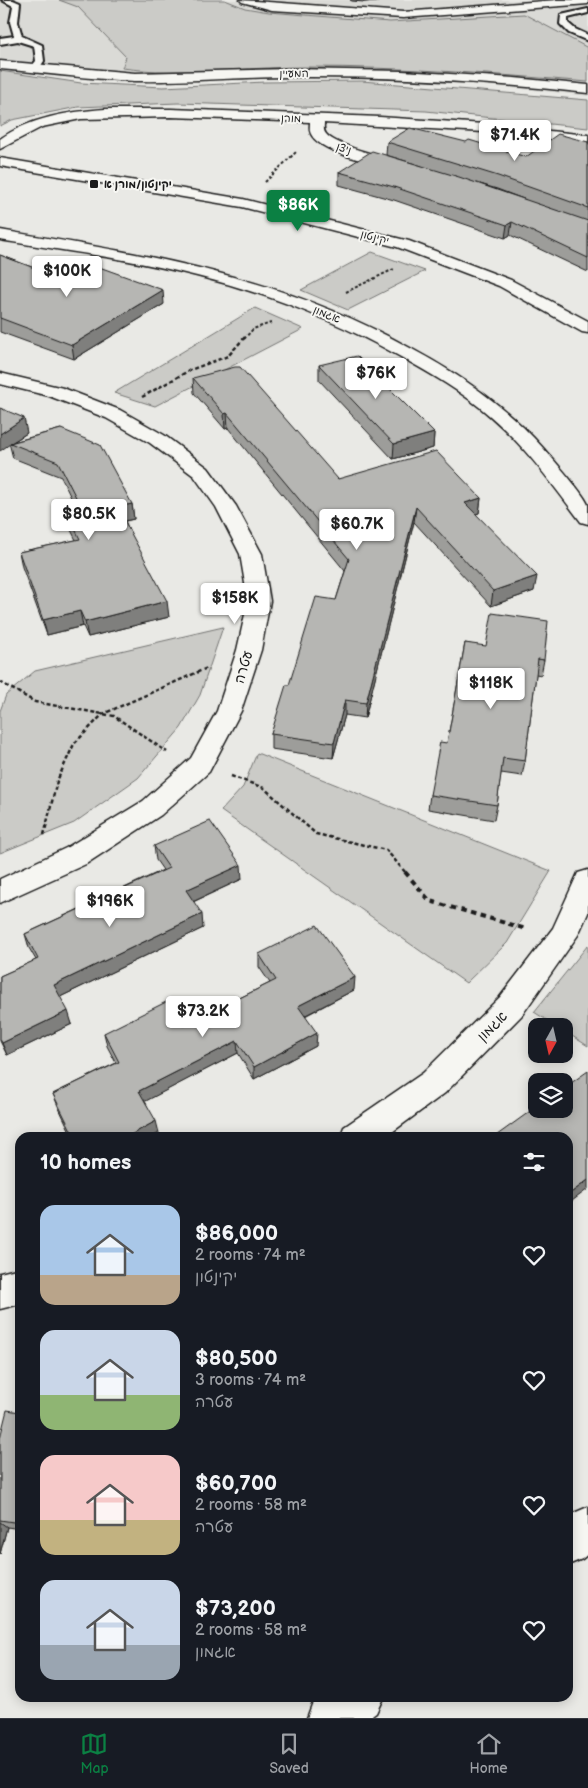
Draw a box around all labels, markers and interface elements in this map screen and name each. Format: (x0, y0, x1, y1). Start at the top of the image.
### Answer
street label: המעיין (279, 67, 309, 80)
street label: מורן (281, 112, 301, 125)
pin: $71.4K (474, 120, 556, 162)
text: $71.4K (490, 126, 540, 145)
street label: ניצן (335, 140, 353, 157)
marker: יקינטון/מורן א (88, 178, 100, 190)
place label: יקינטון/מורן א (104, 178, 172, 191)
pin: $86K (268, 190, 328, 232)
text: $86K (278, 196, 318, 215)
street label: יקינטון (359, 227, 391, 248)
pin: $100K (32, 256, 102, 298)
text: $100K (43, 262, 91, 281)
street label: אגמון (311, 303, 342, 326)
pin: $76K (346, 358, 406, 400)
text: $76K (356, 364, 396, 383)
pin: $80.5K (48, 498, 130, 541)
text: $80.5K (62, 505, 116, 524)
pin: $60.7K (316, 508, 398, 551)
text: $60.7K (330, 515, 384, 534)
pin: $158K (200, 582, 270, 625)
text: $158K (211, 589, 259, 608)
street label: עטרה (230, 649, 256, 686)
pin: $118K (456, 668, 526, 710)
text: $118K (469, 674, 513, 693)
pin: $196K (75, 886, 145, 928)
text: $196K (86, 892, 134, 911)
pin: $73.2K (162, 996, 244, 1038)
text: $73.2K (177, 1002, 229, 1021)
street label: אגמון (474, 1008, 511, 1045)
north arrow (528, 1018, 572, 1062)
map controls (528, 1018, 573, 1118)
button: layers (528, 1073, 573, 1118)
icon: filters (520, 1148, 548, 1176)
text: 10 homes (40, 1150, 131, 1175)
text: $86,000 (195, 1221, 278, 1246)
icon: home (80, 1225, 140, 1285)
icon: heart (520, 1241, 548, 1269)
text: 2 rooms · 74 m² (195, 1246, 306, 1265)
text: יקינטון (195, 1268, 237, 1287)
text: $80,500 (195, 1346, 278, 1371)
icon: home (80, 1350, 140, 1410)
icon: heart (520, 1366, 548, 1394)
text: 3 rooms · 74 m² (195, 1371, 306, 1390)
text: עטרה (195, 1393, 233, 1412)
text: $60,700 (195, 1471, 277, 1496)
icon: home (80, 1475, 140, 1535)
icon: heart (520, 1491, 548, 1519)
text: 2 rooms · 58 m² (195, 1496, 307, 1515)
text: עטרה (195, 1518, 233, 1537)
text: $73,200 (195, 1596, 276, 1621)
icon: home (80, 1600, 140, 1660)
icon: heart (520, 1616, 548, 1644)
text: 2 rooms · 58 m² (195, 1621, 307, 1640)
text: אגמון (195, 1643, 236, 1662)
tab: Map (80, 1730, 109, 1777)
tab: Saved (269, 1730, 309, 1777)
tab: Home (470, 1730, 508, 1777)

